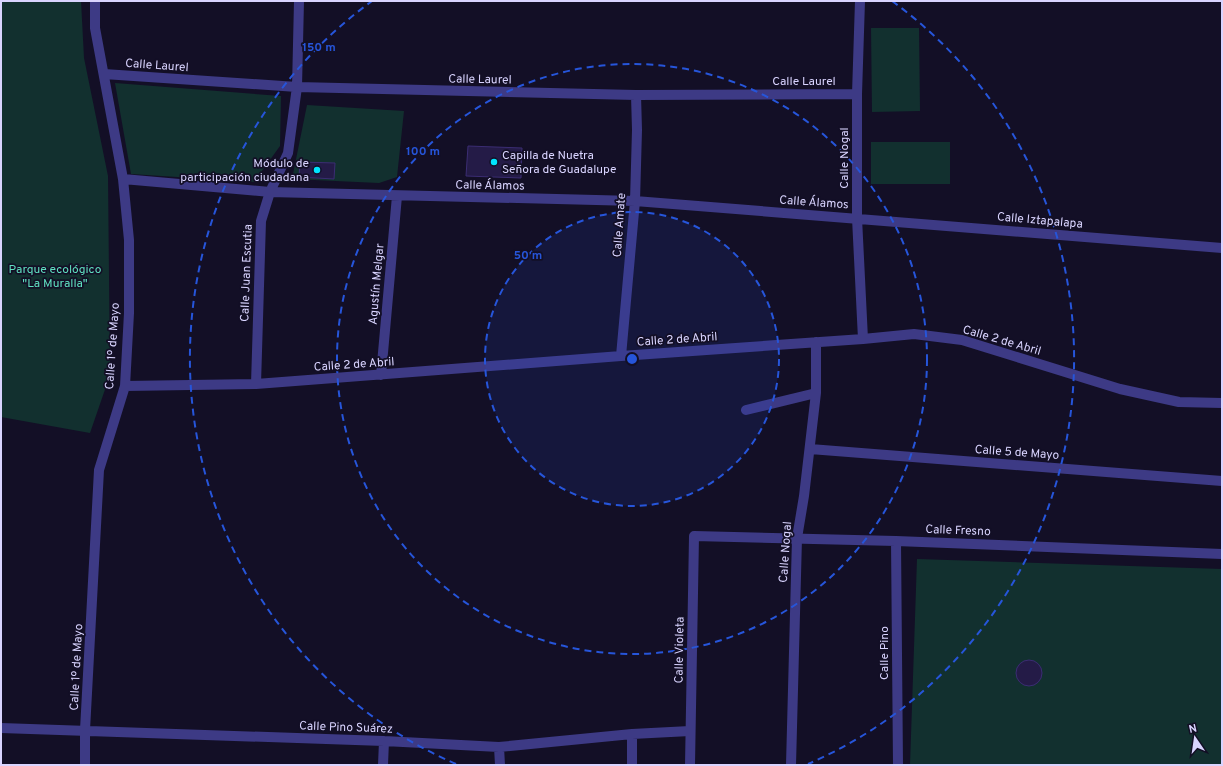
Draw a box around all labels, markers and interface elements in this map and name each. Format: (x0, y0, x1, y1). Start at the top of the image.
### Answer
text: 150 m (302, 40, 336, 56)
street label: Calle Laurel (125, 56, 189, 76)
street label: Calle Laurel (448, 71, 512, 89)
street label: Calle Laurel (772, 74, 836, 90)
street label: Calle Nogal (837, 127, 853, 189)
text: 100 m (406, 144, 440, 160)
place label: Capilla de Nuetra Señora de Guadalupe (502, 148, 617, 178)
place label: Módulo de participación ciudadana (180, 156, 309, 186)
marker: Capilla de Nuetra Señora de Guadalupe (489, 157, 499, 167)
marker: Módulo de participación ciudadana (312, 165, 322, 175)
street label: Calle Álamos (455, 177, 525, 195)
street label: Calle Amate (610, 192, 630, 258)
street label: Calle Álamos (779, 193, 849, 213)
street label: Calle Iztapalapa (996, 209, 1084, 233)
street label: Calle Juan Escutia (237, 224, 257, 322)
street label: Agustín Melgar (365, 242, 389, 325)
text: 50 m (514, 248, 542, 264)
park label: Parque ecológico "La Muralla" (9, 262, 102, 292)
street label: Calle 1º de Mayo (102, 302, 124, 390)
street label: Calle 2 de Abril (961, 322, 1043, 360)
street label: Calle 2 de Abril (636, 329, 718, 351)
centre of rings (625, 352, 639, 366)
street label: Calle 2 de Abril (313, 354, 395, 376)
street label: Calle 5 de Mayo (974, 442, 1060, 464)
street label: Calle Nogal (776, 521, 796, 583)
street label: Calle Fresno (925, 522, 991, 540)
street label: Calle Violeta (671, 616, 689, 684)
street label: Calle 1º de Mayo (67, 623, 87, 711)
street label: Calle Pino (877, 626, 893, 680)
street label: Calle Pino Suárez (299, 718, 393, 738)
north arrow (1175, 718, 1215, 758)
text: N (1188, 722, 1198, 737)

